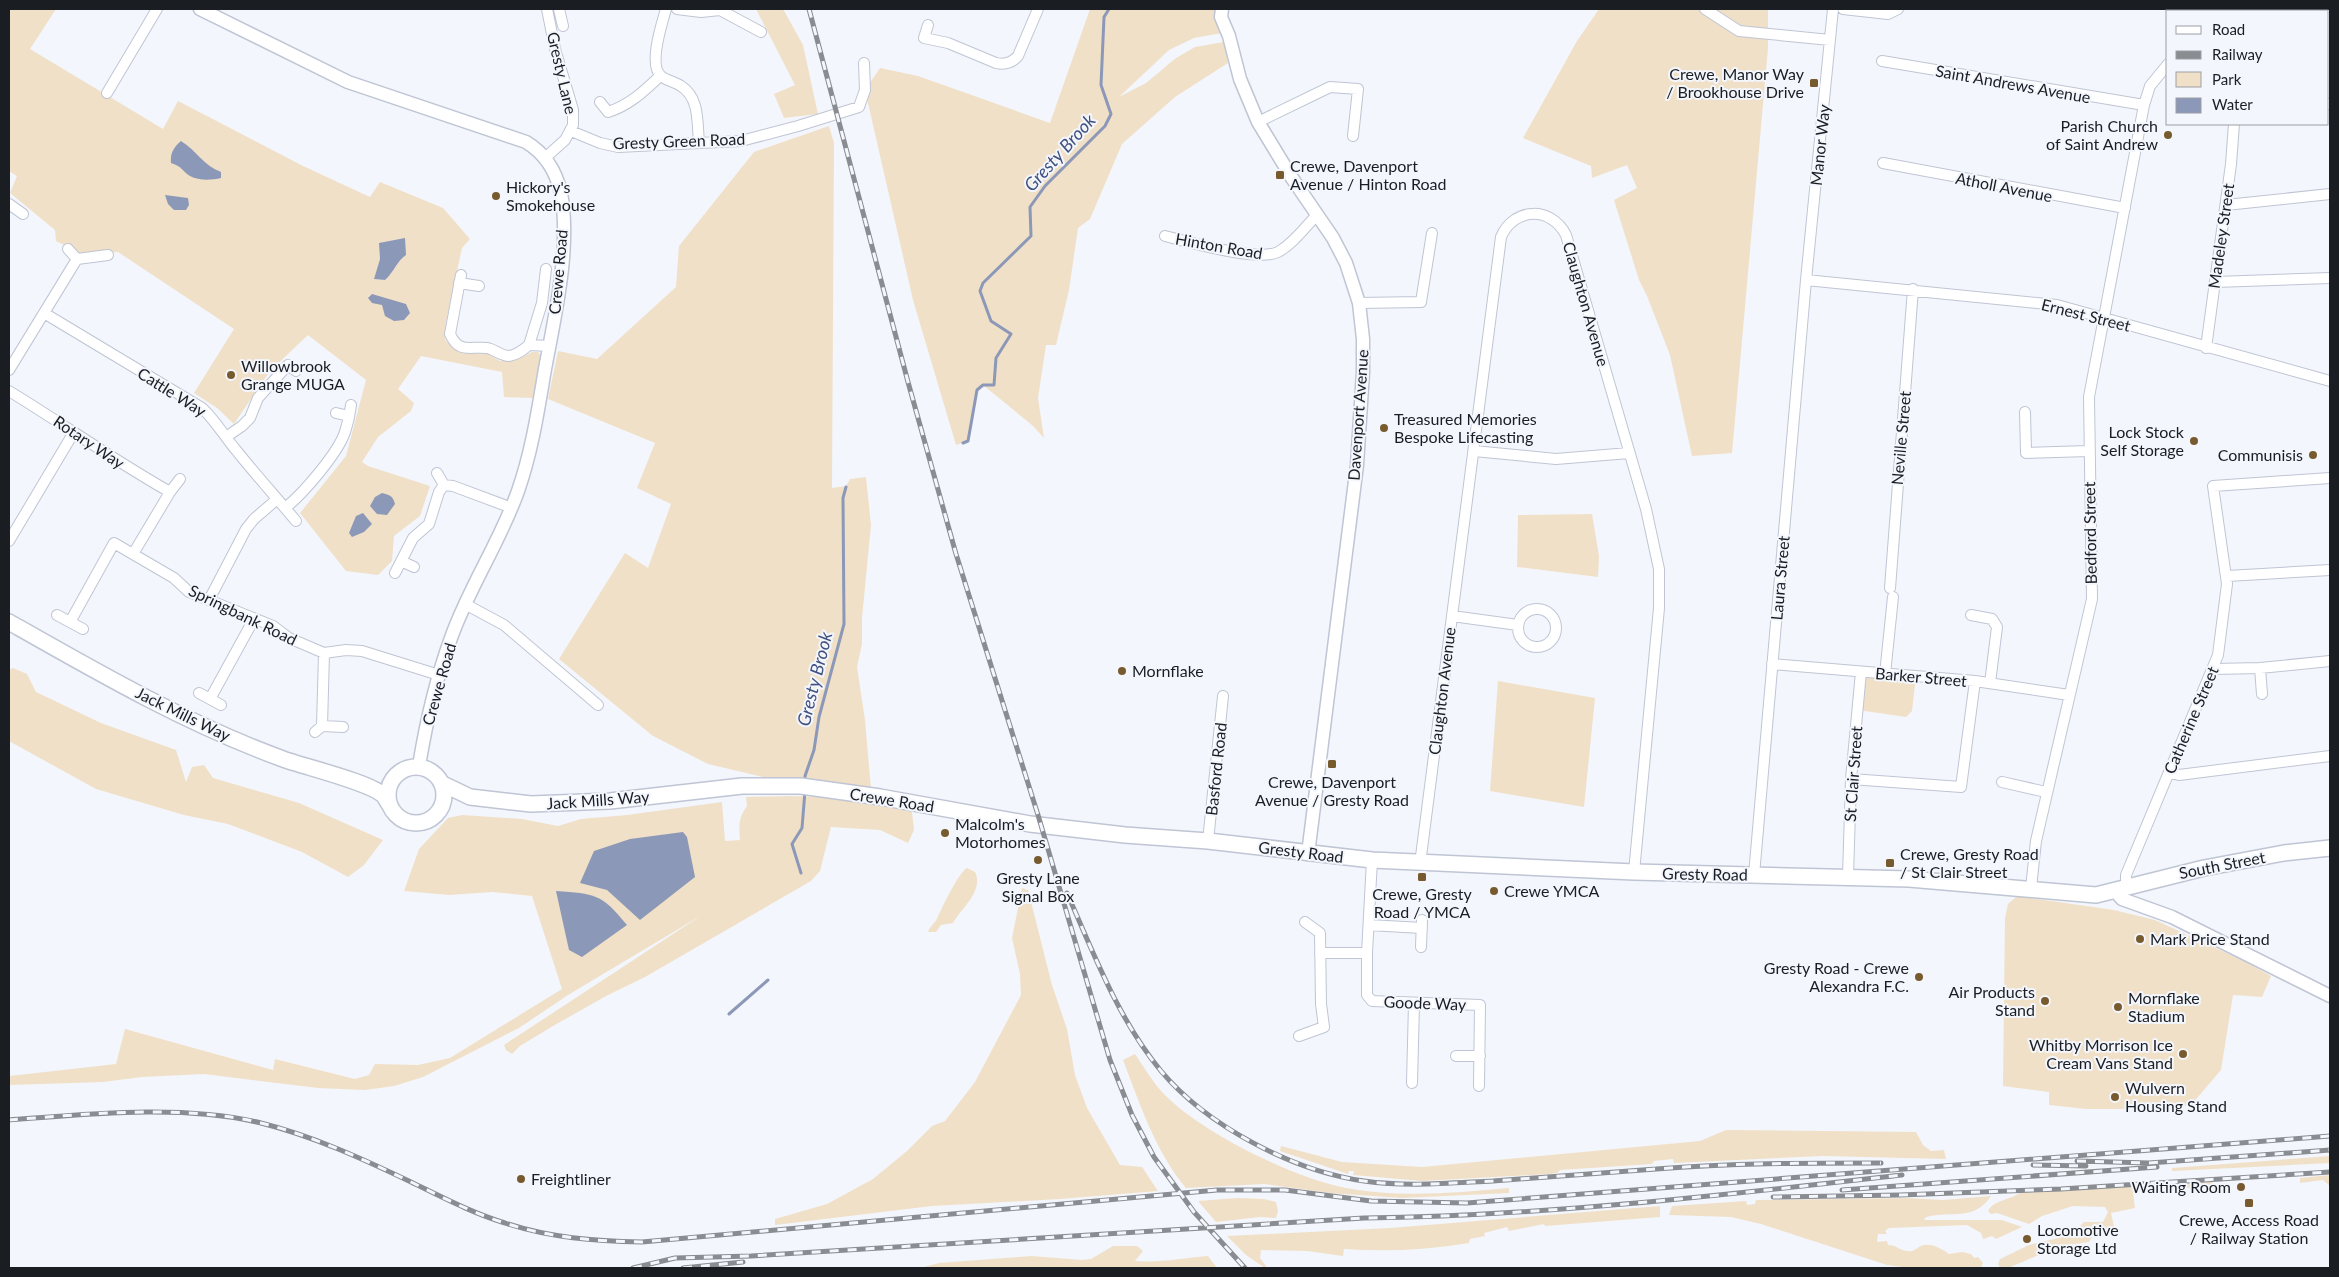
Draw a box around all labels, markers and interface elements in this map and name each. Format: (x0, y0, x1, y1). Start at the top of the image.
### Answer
legend (2166, 10, 2329, 125)
text: Road (2212, 20, 2245, 38)
street label: Gresty Lane (544, 30, 581, 116)
text: Railway (2212, 45, 2263, 63)
street label: Saint Andrews Avenue (1934, 61, 2092, 106)
place label: Crewe, Manor Way / Brookhouse Drive (1666, 64, 1805, 101)
text: Park (2212, 70, 2242, 88)
marker: Crewe, Manor Way / Brookhouse Drive (1808, 77, 1820, 89)
text: Water (2212, 95, 2253, 113)
street label: Manor Way (1806, 103, 1833, 187)
water label: Gresty Brook (1019, 109, 1100, 195)
place label: Parish Church of Saint Andrew (2046, 116, 2158, 153)
street label: Gresty Green Road (612, 129, 746, 152)
marker: Parish Church of Saint Andrew (2162, 129, 2174, 141)
place label: Crewe, Davenport Avenue / Hinton Road (1290, 156, 1446, 193)
street label: Atholl Avenue (1954, 168, 2054, 205)
marker: Crewe, Davenport Avenue / Hinton Road (1274, 169, 1286, 181)
place label: Hickory's Smokehouse (506, 177, 595, 214)
street label: Madeley Street (2204, 182, 2237, 290)
marker: Hickory's Smokehouse (490, 190, 502, 202)
street label: Crewe Road (544, 229, 571, 315)
street label: Hinton Road (1174, 229, 1264, 263)
street label: Claughton Avenue (1560, 239, 1613, 368)
street label: Ernest Street (2040, 294, 2133, 335)
street label: Davenport Avenue (1343, 349, 1372, 481)
place label: Willowbrook Grange MUGA (241, 356, 345, 393)
street label: Cattle Way (134, 363, 211, 420)
marker: Willowbrook Grange MUGA (225, 369, 237, 381)
street label: Neville Street (1887, 390, 1914, 486)
place label: Treasured Memories Bespoke Lifecasting (1394, 409, 1537, 446)
street label: Rotary Way (50, 411, 129, 473)
marker: Treasured Memories Bespoke Lifecasting (1378, 422, 1390, 434)
place label: Lock Stock Self Storage (2100, 422, 2185, 459)
marker: Lock Stock Self Storage (2188, 435, 2200, 447)
place label: Communisis (2218, 445, 2303, 464)
marker: Communisis (2307, 449, 2319, 461)
street label: Bedford Street (2079, 481, 2100, 585)
street label: Laura Street (1766, 535, 1793, 621)
street label: Springbank Road (186, 580, 300, 649)
street label: Claughton Avenue (1424, 626, 1459, 756)
water label: Gresty Brook (792, 629, 836, 728)
street label: Crewe Road (418, 640, 459, 727)
place label: Mornflake (1132, 661, 1204, 680)
street label: Barker Street (1874, 663, 1968, 690)
street label: Catherine Street (2159, 663, 2222, 776)
marker: Mornflake (1116, 665, 1128, 677)
street label: Jack Mills Way (133, 682, 234, 745)
street label: Basford Road (1201, 721, 1230, 816)
street label: St Clair Street (1840, 725, 1865, 823)
marker: Crewe, Davenport Avenue / Gresty Road (1326, 758, 1338, 770)
place label: Crewe, Davenport Avenue / Gresty Road (1255, 772, 1409, 809)
street label: Crewe Road (849, 783, 936, 816)
street label: Jack Mills Way (546, 786, 651, 813)
place label: Malcolm's Motorhomes (955, 814, 1046, 851)
marker: Malcolm's Motorhomes (939, 827, 951, 839)
street label: Gresty Road (1257, 837, 1345, 866)
place label: Crewe, Gresty Road / St Clair Street (1900, 844, 2039, 881)
street label: South Street (2177, 847, 2267, 882)
marker: Gresty Lane Signal Box (1032, 854, 1044, 866)
marker: Crewe, Gresty Road / St Clair Street (1884, 857, 1896, 869)
street label: Gresty Road (1662, 863, 1748, 884)
place label: Gresty Lane Signal Box (996, 868, 1080, 905)
marker: Crewe, Gresty Road / YMCA (1416, 871, 1428, 883)
place label: Crewe YMCA (1504, 881, 1599, 900)
place label: Crewe, Gresty Road / YMCA (1372, 884, 1473, 921)
marker: Crewe YMCA (1488, 885, 1500, 897)
place label: Mark Price Stand (2150, 929, 2270, 948)
marker: Mark Price Stand (2134, 933, 2146, 945)
place label: Gresty Road - Crewe Alexandra F.C. (1764, 958, 1909, 995)
marker: Gresty Road - Crewe Alexandra F.C. (1913, 971, 1925, 983)
place label: Air Products Stand (1949, 982, 2035, 1019)
place label: Mornflake Stadium (2128, 988, 2200, 1025)
street label: Goode Way (1383, 992, 1467, 1013)
marker: Air Products Stand (2039, 995, 2051, 1007)
marker: Mornflake Stadium (2112, 1001, 2124, 1013)
place label: Whitby Morrison Ice Cream Vans Stand (2029, 1035, 2173, 1072)
marker: Whitby Morrison Ice Cream Vans Stand (2177, 1048, 2189, 1060)
place label: Wulvern Housing Stand (2125, 1078, 2227, 1115)
marker: Wulvern Housing Stand (2109, 1091, 2121, 1103)
place label: Freightliner (531, 1169, 611, 1188)
marker: Freightliner (515, 1173, 527, 1185)
place label: Waiting Room (2132, 1177, 2231, 1196)
marker: Waiting Room (2235, 1181, 2247, 1193)
marker: Crewe, Access Road / Railway Station (2243, 1197, 2255, 1209)
place label: Crewe, Access Road / Railway Station (2179, 1210, 2319, 1247)
place label: Locomotive Storage Ltd (2037, 1220, 2119, 1257)
marker: Locomotive Storage Ltd (2021, 1233, 2033, 1245)

